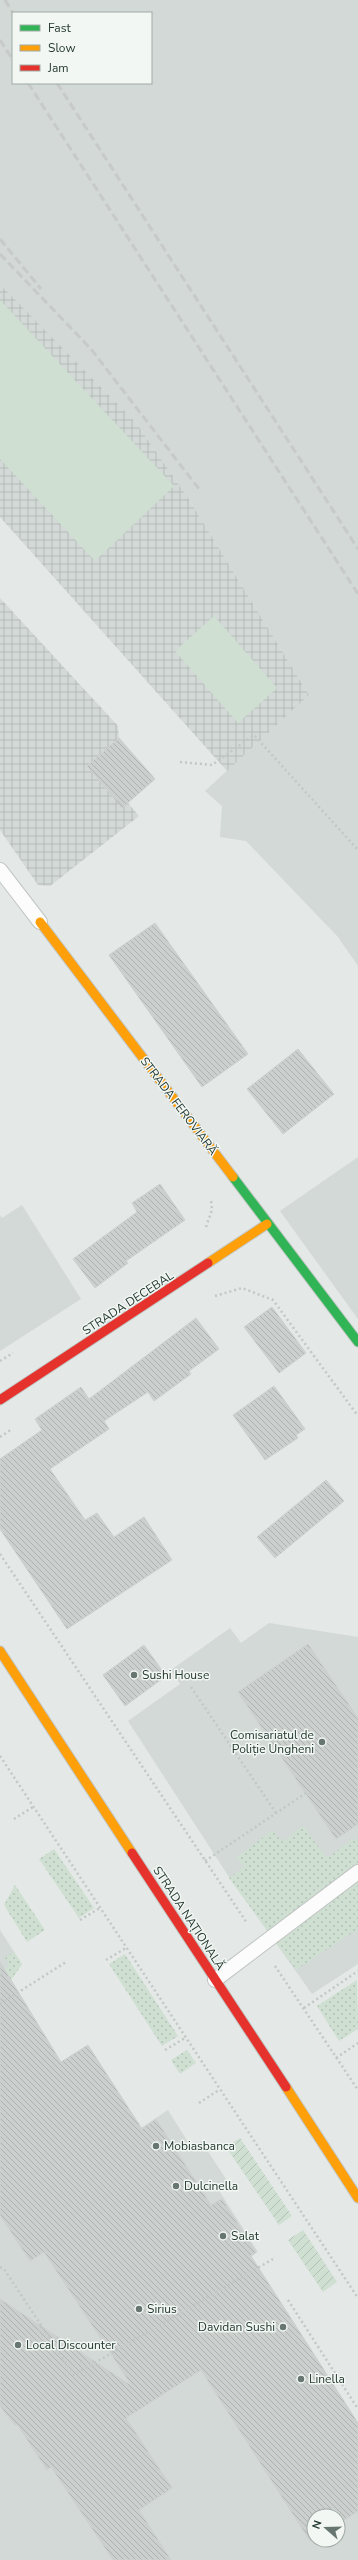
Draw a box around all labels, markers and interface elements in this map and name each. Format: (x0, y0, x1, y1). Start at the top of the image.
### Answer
legend (12, 12, 152, 84)
text: Fast (48, 20, 71, 36)
text: Slow (48, 40, 76, 56)
text: Jam (47, 60, 69, 76)
street label: STRADA FEROVIARĂ (137, 1054, 221, 1159)
street label: STRADA DECEBAL (79, 1267, 177, 1339)
place label: Sushi House (142, 1667, 209, 1683)
marker: Sushi House (129, 1670, 139, 1680)
place label: Comisariatul de Poliție Ungheni (230, 1727, 314, 1757)
marker: Comisariatul de Poliție Ungheni (317, 1737, 327, 1747)
street label: STRADA NAȚIONALĂ (149, 1863, 229, 1973)
place label: Mobiasbanca (164, 2138, 235, 2154)
marker: Mobiasbanca (151, 2141, 161, 2151)
place label: Dulcinella (184, 2178, 238, 2194)
marker: Dulcinella (171, 2181, 181, 2191)
place label: Salat (231, 2228, 260, 2244)
marker: Salat (218, 2231, 228, 2241)
place label: Sirius (147, 2301, 177, 2317)
marker: Sirius (134, 2304, 144, 2314)
place label: Davidan Sushi (198, 2319, 275, 2335)
marker: Davidan Sushi (278, 2322, 288, 2332)
place label: Local Discounter (26, 2337, 116, 2353)
marker: Local Discounter (13, 2340, 23, 2350)
place label: Linella (309, 2371, 345, 2387)
marker: Linella (296, 2374, 306, 2384)
north arrow (306, 2508, 346, 2548)
text: N (309, 2518, 326, 2531)

